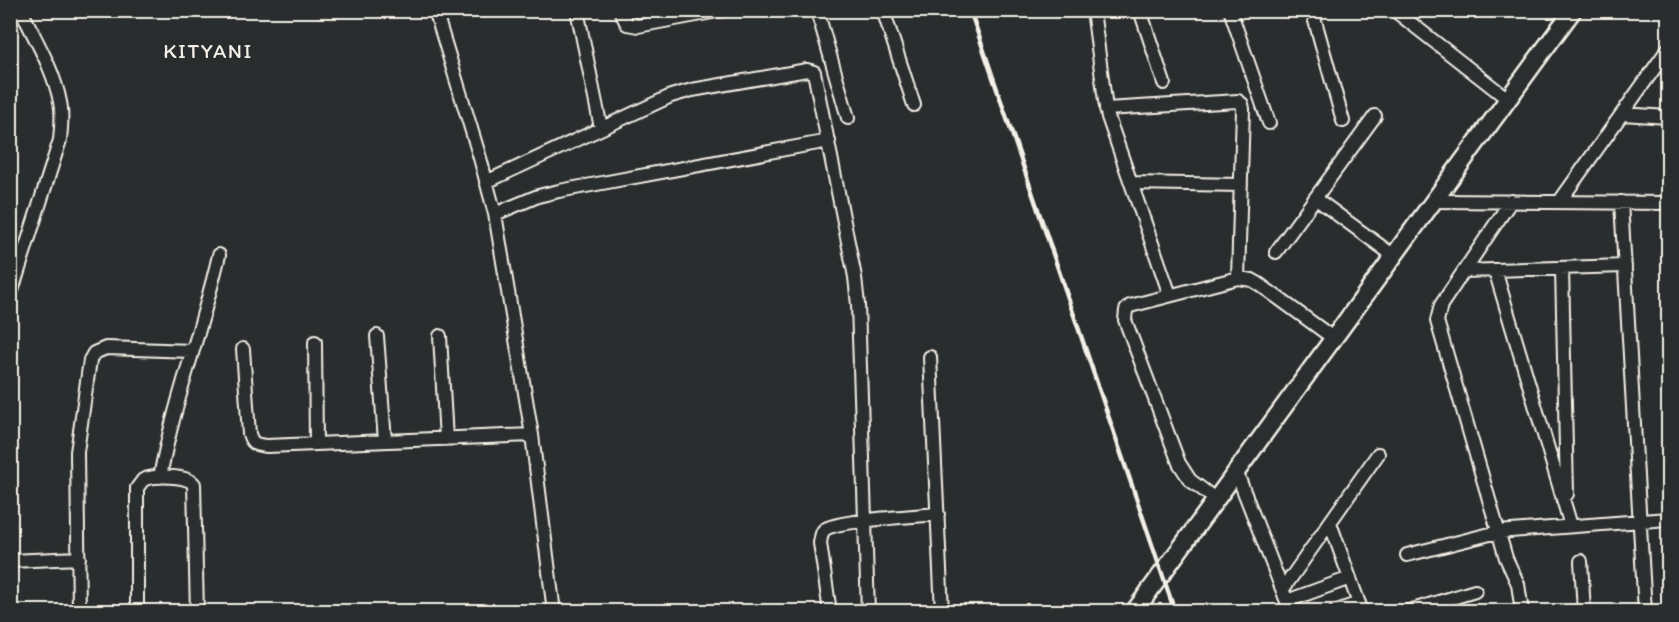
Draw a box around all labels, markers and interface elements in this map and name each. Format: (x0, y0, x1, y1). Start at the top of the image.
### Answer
district label: KITYANI (163, 38, 253, 63)

